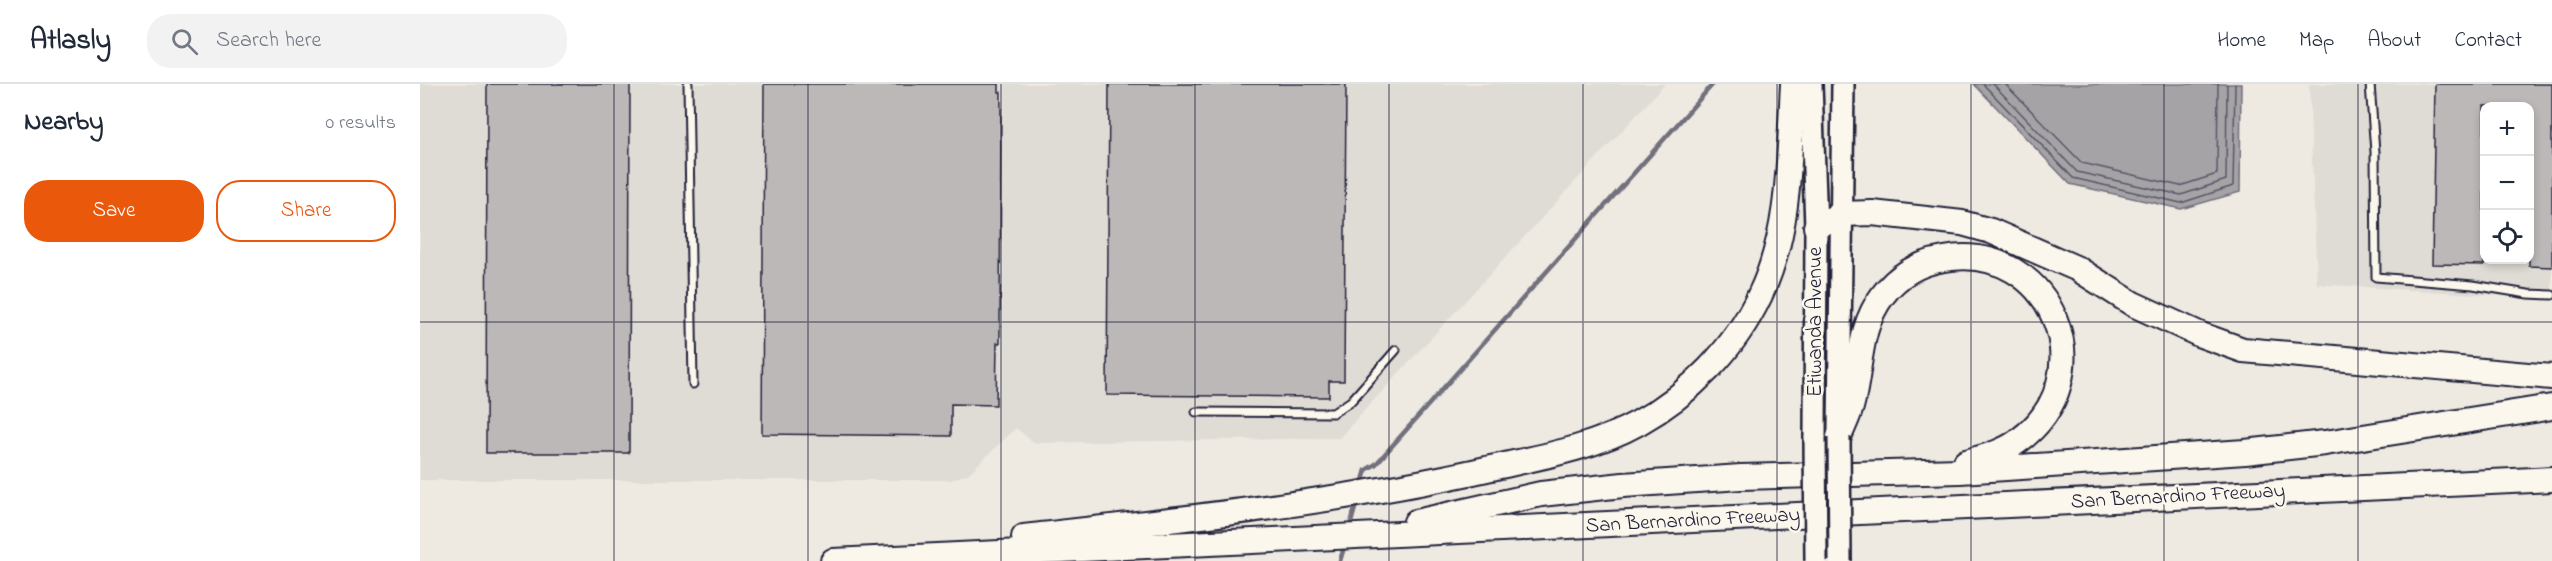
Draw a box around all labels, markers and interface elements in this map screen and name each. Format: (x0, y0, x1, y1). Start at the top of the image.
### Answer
search box (147, 14, 567, 68)
text: Atlasly (30, 21, 111, 62)
icon: search (168, 25, 201, 58)
text: Search here (216, 25, 321, 57)
text: Home (2217, 26, 2266, 56)
text: Map (2299, 26, 2334, 56)
text: About (2367, 26, 2421, 56)
text: Contact (2454, 26, 2522, 56)
map controls (2480, 102, 2534, 264)
button: + (2480, 102, 2534, 156)
text: Nearby (24, 104, 103, 142)
text: 0 results (325, 109, 396, 138)
button: − (2480, 156, 2534, 210)
button: Save (24, 180, 204, 242)
button: Share (216, 180, 396, 242)
button: locate (2480, 210, 2534, 264)
street label: Etiwanda Avenue (1801, 246, 1831, 397)
street label: San Bernardino Freeway (2070, 476, 2286, 520)
street label: San Bernardino Freeway (1585, 500, 1801, 544)

